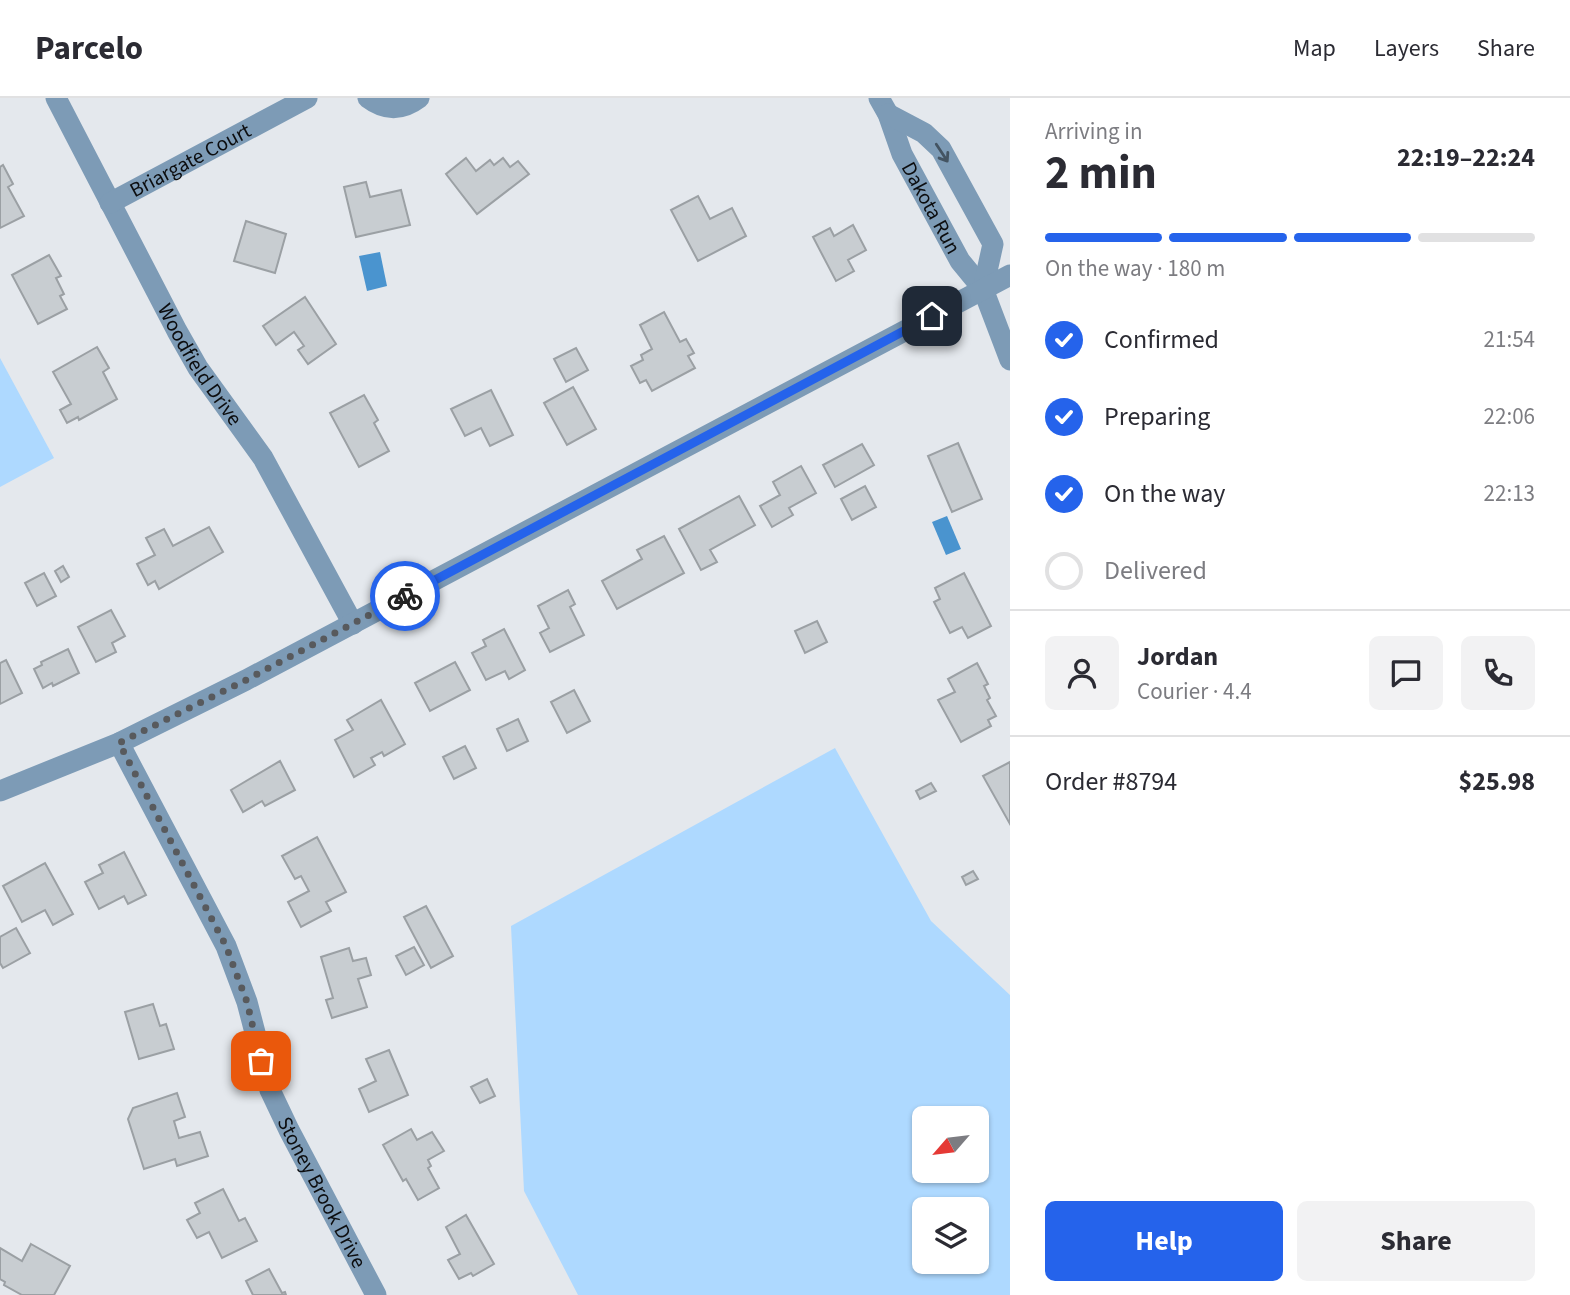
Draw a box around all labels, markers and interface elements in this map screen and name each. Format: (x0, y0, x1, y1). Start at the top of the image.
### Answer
text: Parcelo (35, 25, 143, 72)
text: Map (1293, 31, 1336, 66)
text: Layers (1374, 31, 1439, 66)
text: Share (1477, 31, 1535, 66)
text: Arriving in (1045, 115, 1143, 148)
street label: Briargate Court (124, 116, 256, 205)
text: 22:19–22:24 (1397, 139, 1535, 176)
text: 2 min (1045, 141, 1157, 206)
one-way arrow (935, 143, 950, 162)
street label: Dakota Run (894, 156, 968, 259)
text: On the way · 180 m (1045, 252, 1225, 285)
pin (902, 286, 962, 346)
icon: home (913, 297, 951, 335)
street label: Woodfield Drive (150, 298, 250, 432)
icon: check (1045, 321, 1083, 359)
text: Confirmed (1104, 321, 1219, 358)
text: 21:54 (1484, 323, 1535, 356)
icon: check (1045, 398, 1083, 436)
text: Preparing (1104, 398, 1210, 435)
text: 22:06 (1484, 400, 1535, 433)
icon: check (1045, 475, 1083, 513)
text: On the way (1104, 475, 1225, 512)
text: 22:13 (1484, 477, 1535, 510)
text: Delivered (1104, 552, 1207, 589)
courier (370, 561, 440, 631)
icon: bike (386, 577, 424, 615)
button: person (1045, 636, 1119, 710)
button: chat (1369, 636, 1443, 710)
button: phone (1461, 636, 1535, 710)
text: Jordan (1137, 638, 1218, 675)
text: Courier · 4.4 (1137, 675, 1252, 708)
text: Order #8794 (1045, 763, 1177, 800)
text: $25.98 (1459, 763, 1535, 800)
pin (231, 1031, 291, 1091)
icon: bag (242, 1042, 280, 1080)
north arrow (912, 1106, 989, 1183)
map controls (912, 1106, 989, 1274)
street label: Stoney Brook Drive (270, 1112, 374, 1273)
button: layers (912, 1197, 989, 1274)
button: Help (1045, 1201, 1283, 1281)
button: Share (1297, 1201, 1535, 1281)

